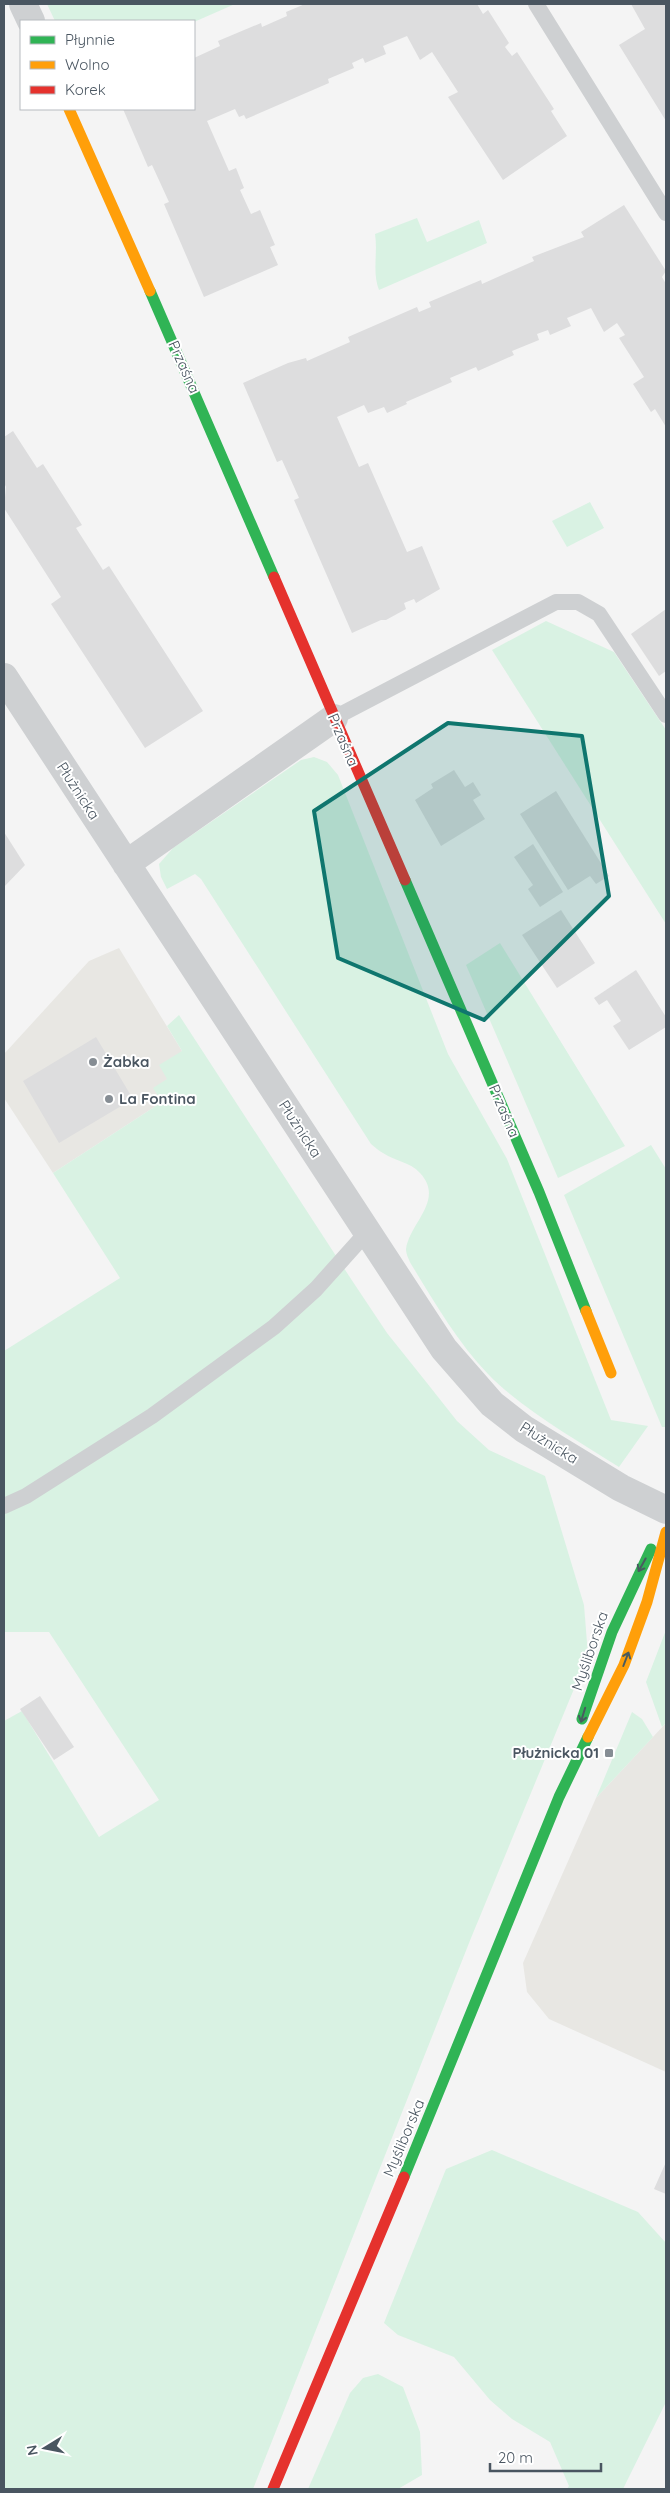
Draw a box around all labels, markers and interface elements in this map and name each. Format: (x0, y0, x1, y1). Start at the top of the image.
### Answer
legend (20, 20, 195, 110)
text: Płynnie (65, 30, 115, 49)
text: Wolno (65, 55, 110, 74)
text: Korek (65, 80, 106, 99)
street label: Przaśna (164, 337, 204, 396)
street label: Przaśna (324, 710, 363, 769)
street label: Płużnicka (53, 758, 104, 823)
place label: Żabka (103, 1052, 149, 1071)
marker: Żabka (87, 1056, 99, 1068)
street label: Przaśna (485, 1081, 524, 1140)
place label: La Fontina (119, 1089, 196, 1108)
marker: La Fontina (103, 1093, 115, 1105)
street label: Płużnicka (275, 1096, 326, 1161)
street label: Płużnicka (517, 1417, 582, 1468)
one-way arrow (637, 1557, 647, 1571)
street label: Myśliborska (567, 1609, 612, 1693)
one-way arrow (622, 1652, 631, 1667)
one-way arrow (578, 1707, 588, 1723)
place label: Płużnicka 01 (512, 1743, 599, 1762)
marker: Płużnicka 01 (603, 1747, 615, 1759)
street label: Myśliborska (379, 2096, 428, 2180)
north arrow (20, 2423, 70, 2473)
scale bar (490, 2440, 601, 2472)
text: N (22, 2444, 42, 2457)
text: 20 m (498, 2448, 533, 2467)

